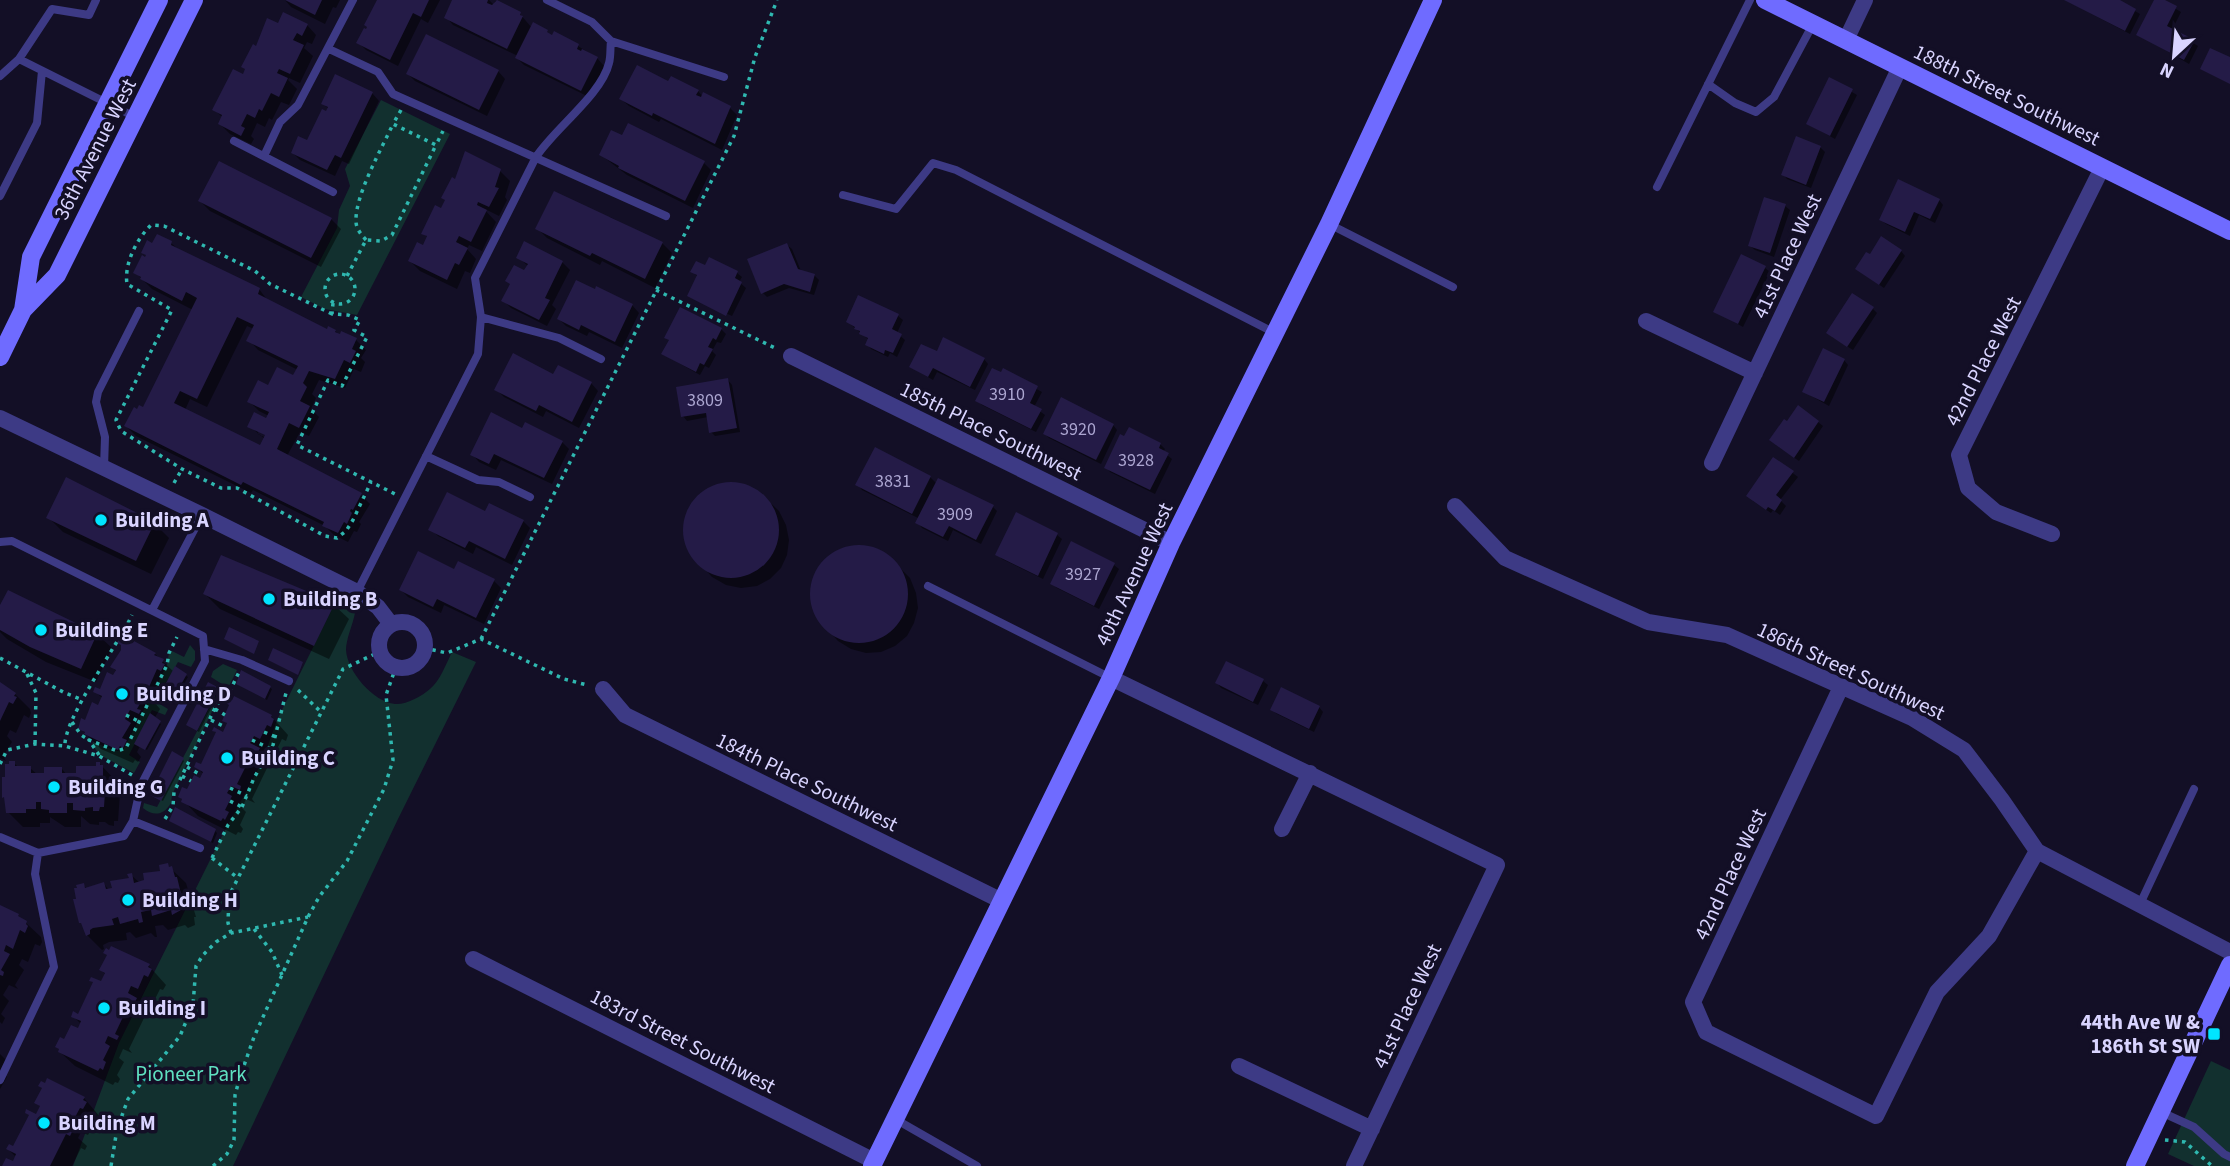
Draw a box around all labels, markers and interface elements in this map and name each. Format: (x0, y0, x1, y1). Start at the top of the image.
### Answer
north arrow (2139, 21, 2209, 91)
street label: 188th Street Southwest (1909, 37, 2105, 153)
text: N (2156, 55, 2179, 85)
street label: 36th Avenue West (46, 73, 144, 225)
street label: 41st Place West (1745, 189, 1829, 323)
street label: 42nd Place West (1937, 291, 2029, 431)
street label: 185th Place Southwest (895, 374, 1087, 488)
house number: 3910 (989, 382, 1025, 407)
house number: 3809 (687, 388, 723, 413)
house number: 3920 (1060, 417, 1096, 442)
house number: 3928 (1118, 448, 1154, 473)
house number: 3831 (875, 469, 911, 494)
street label: 40th Avenue West (1088, 497, 1180, 651)
house number: 3909 (937, 502, 973, 527)
place label: Building A (115, 505, 210, 535)
marker: Building A (93, 512, 109, 528)
house number: 3927 (1065, 562, 1101, 587)
place label: Building B (283, 584, 378, 614)
marker: Building B (261, 591, 277, 607)
street label: 186th Street Southwest (1752, 614, 1950, 728)
place label: Building E (55, 615, 148, 645)
marker: Building E (33, 622, 49, 638)
place label: Building D (136, 679, 231, 709)
marker: Building D (114, 686, 130, 702)
street label: 184th Place Southwest (711, 725, 903, 839)
place label: Building C (241, 743, 335, 773)
marker: Building C (219, 750, 235, 766)
place label: Building G (68, 772, 163, 802)
marker: Building G (46, 779, 62, 795)
street label: 42nd Place West (1686, 803, 1774, 945)
place label: Building H (142, 885, 238, 915)
marker: Building H (120, 892, 136, 908)
street label: 41st Place West (1365, 939, 1449, 1073)
street label: 183rd Street Southwest (585, 981, 781, 1101)
place label: Building I (118, 993, 206, 1023)
marker: Building I (96, 1000, 112, 1016)
place label: 44th Ave W & 186th St SW (2081, 1007, 2200, 1061)
marker: 44th Ave W & 186th St SW (2206, 1026, 2222, 1042)
park label: Pioneer Park (135, 1059, 247, 1089)
place label: Building M (58, 1108, 156, 1138)
marker: Building M (36, 1115, 52, 1131)

